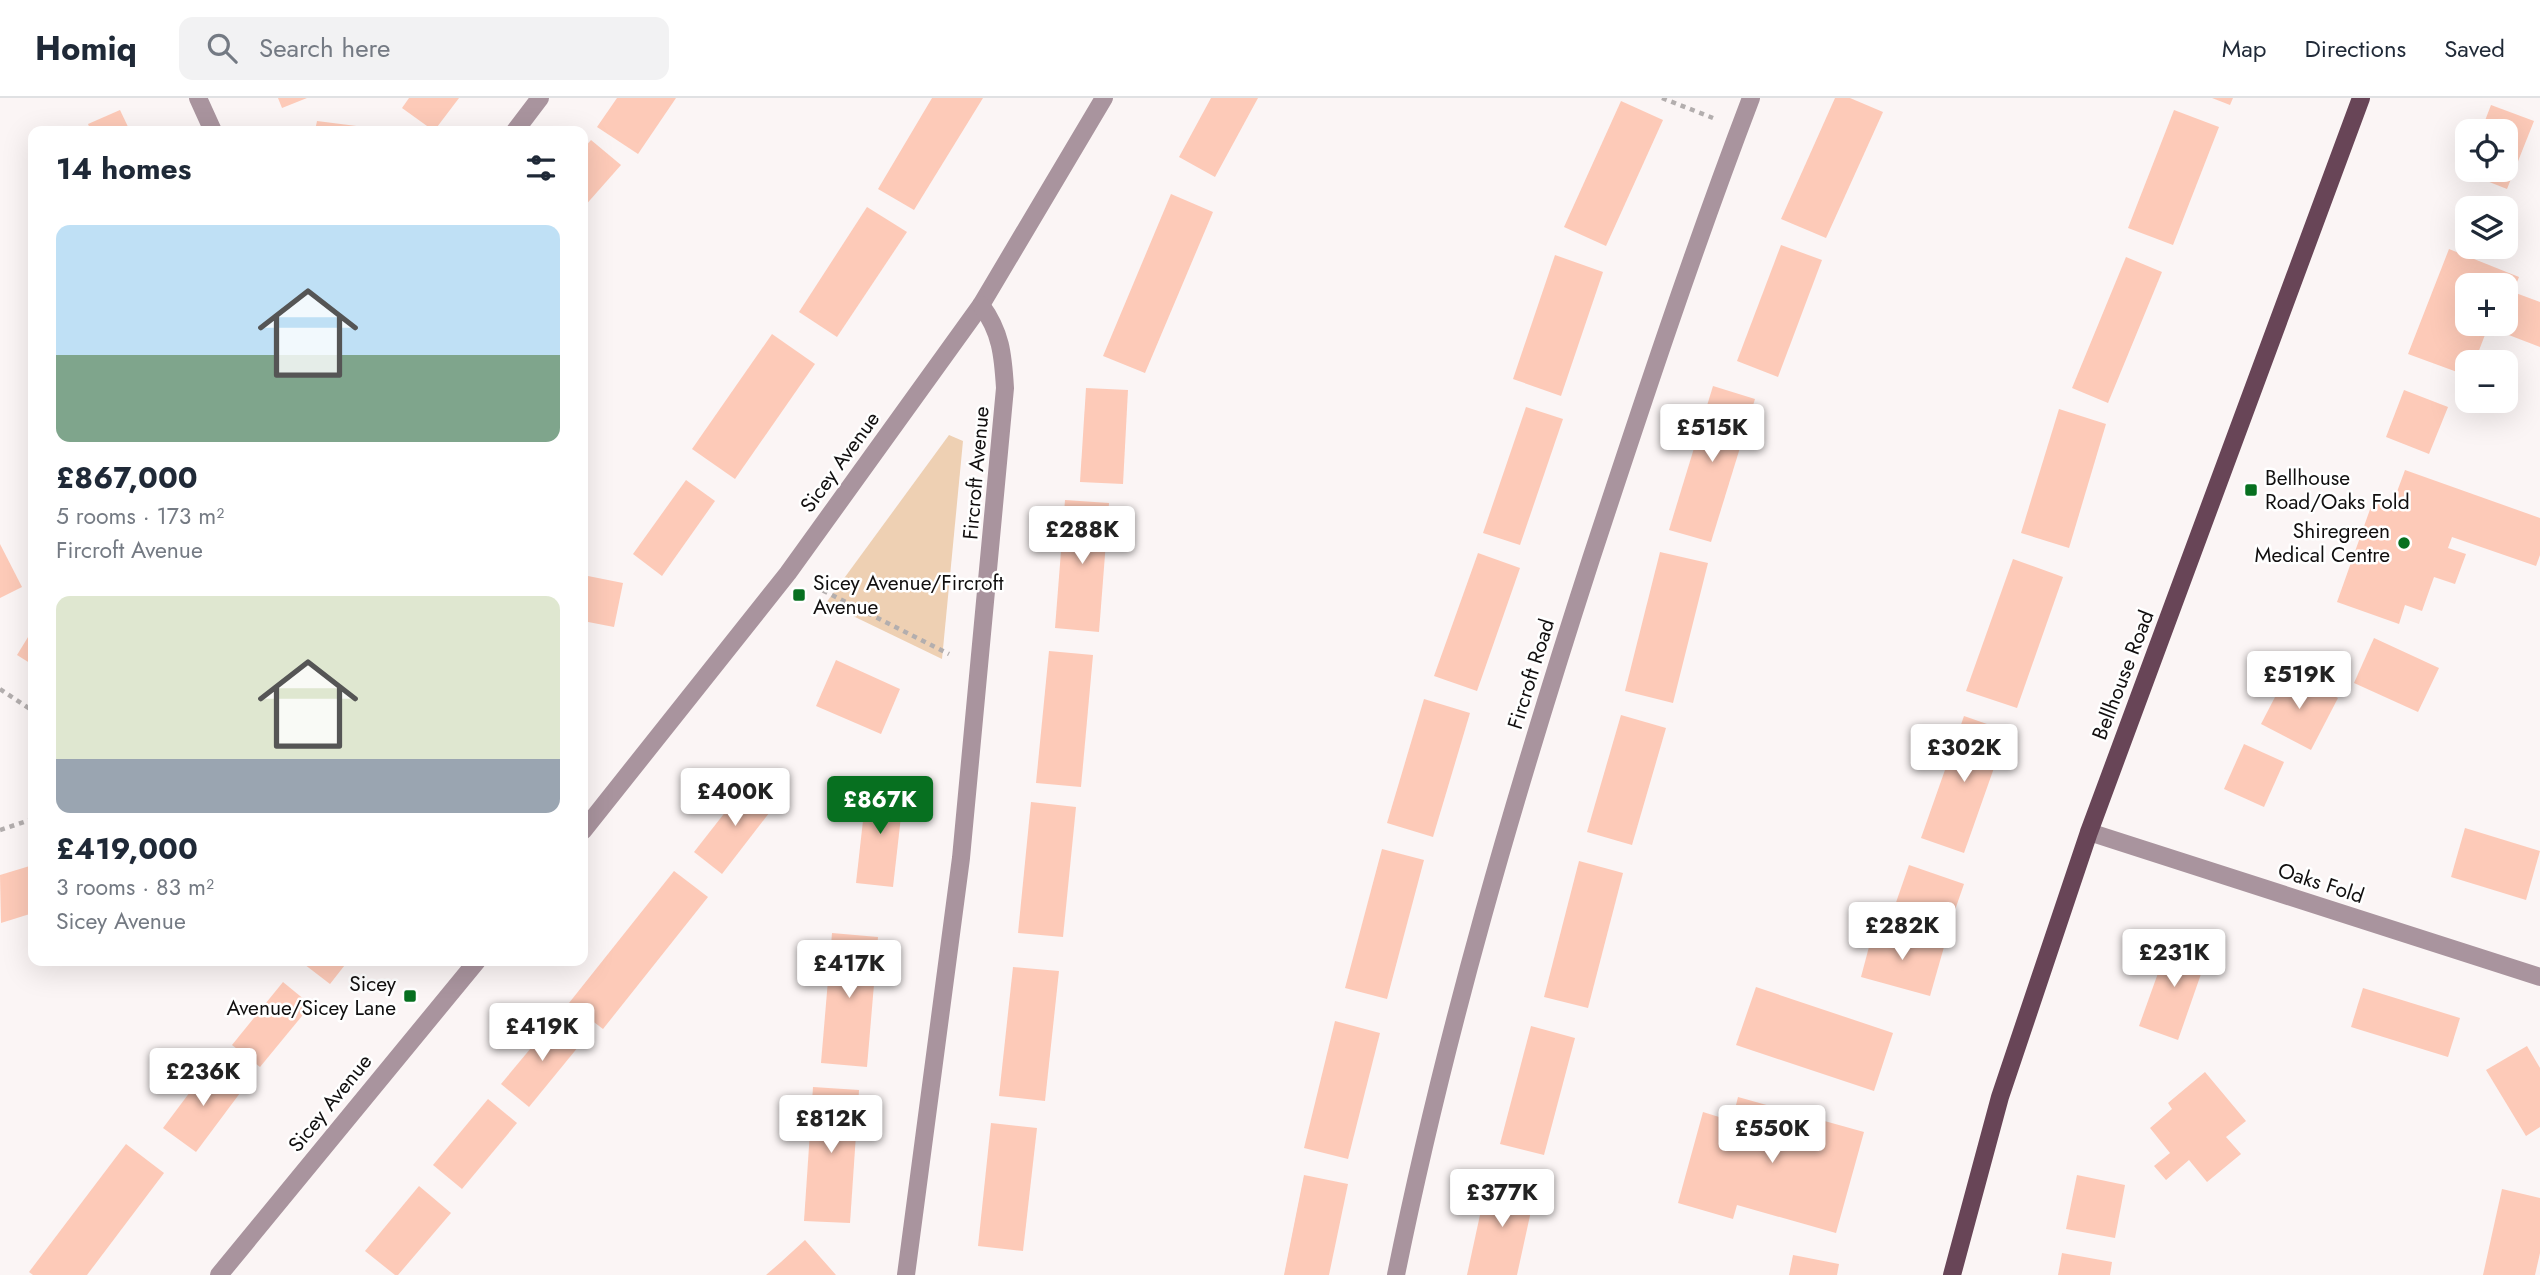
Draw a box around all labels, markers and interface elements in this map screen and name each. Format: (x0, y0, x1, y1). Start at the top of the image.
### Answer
search box (179, 17, 669, 80)
text: Homiq (35, 25, 137, 72)
icon: search (203, 29, 241, 67)
text: Search here (259, 29, 390, 67)
text: Map (2222, 31, 2267, 66)
text: Directions (2305, 31, 2406, 66)
text: Saved (2444, 31, 2505, 66)
map controls (2455, 119, 2518, 413)
button: locate (2455, 119, 2518, 182)
text: 14 homes (56, 147, 191, 190)
icon: filters (522, 149, 560, 187)
button: layers (2455, 196, 2518, 259)
icon: home (245, 270, 371, 396)
button: + (2455, 273, 2518, 336)
button: − (2455, 350, 2518, 413)
pin: £515K (1663, 404, 1761, 464)
street label: Sicey Avenue (793, 405, 887, 519)
street label: Fircroft Avenue (955, 405, 997, 541)
text: £515K (1676, 410, 1748, 444)
text: £867,000 (56, 456, 198, 499)
place label: Bellhouse Road/Oaks Fold (2265, 463, 2410, 517)
marker: Bellhouse Road/Oaks Fold (2243, 482, 2259, 498)
text: 5 rooms · 173 m² (56, 499, 224, 533)
pin: £288K (1033, 506, 1131, 566)
text: £288K (1045, 512, 1119, 546)
place label: Shiregreen Medical Centre (2255, 516, 2390, 570)
text: Fircroft Avenue (56, 533, 203, 567)
marker: Shiregreen Medical Centre (2396, 535, 2412, 551)
place label: Sicey Avenue/Fircroft Avenue (813, 568, 1004, 622)
marker: Sicey Avenue/Fircroft Avenue (791, 587, 807, 603)
street label: Bellhouse Road (2085, 606, 2161, 744)
street label: Fircroft Road (1500, 615, 1562, 733)
icon: home (245, 641, 371, 767)
pin: £519K (2250, 652, 2348, 711)
text: £519K (2263, 657, 2335, 691)
pin: £302K (1915, 724, 2013, 784)
text: £302K (1927, 730, 2001, 764)
pin: £400K (686, 768, 784, 828)
text: £400K (697, 774, 773, 808)
pin: £867K (831, 776, 929, 836)
text: £867K (843, 782, 917, 816)
text: £419,000 (56, 827, 198, 870)
street label: Oaks Fold (2274, 855, 2368, 911)
text: 3 rooms · 83 m² (56, 870, 214, 904)
pin: £282K (1853, 902, 1951, 962)
text: Sicey Avenue (56, 904, 186, 938)
text: £282K (1865, 908, 1939, 942)
pin: £231K (2125, 930, 2223, 989)
text: £231K (2138, 935, 2210, 969)
pin: £417K (800, 940, 898, 1000)
text: £417K (813, 946, 885, 980)
place label: Sicey Avenue/Sicey Lane (226, 969, 397, 1023)
marker: Sicey Avenue/Sicey Lane (402, 988, 418, 1004)
pin: £419K (493, 1004, 591, 1063)
text: £419K (505, 1009, 579, 1043)
street label: Sicey Avenue (281, 1047, 379, 1158)
pin: £236K (154, 1048, 252, 1108)
text: £236K (166, 1054, 240, 1088)
pin: £812K (782, 1096, 880, 1155)
text: £812K (795, 1101, 867, 1135)
pin: £550K (1723, 1105, 1821, 1165)
text: £550K (1734, 1111, 1810, 1145)
pin: £377K (1453, 1170, 1551, 1229)
text: £377K (1466, 1175, 1538, 1209)

